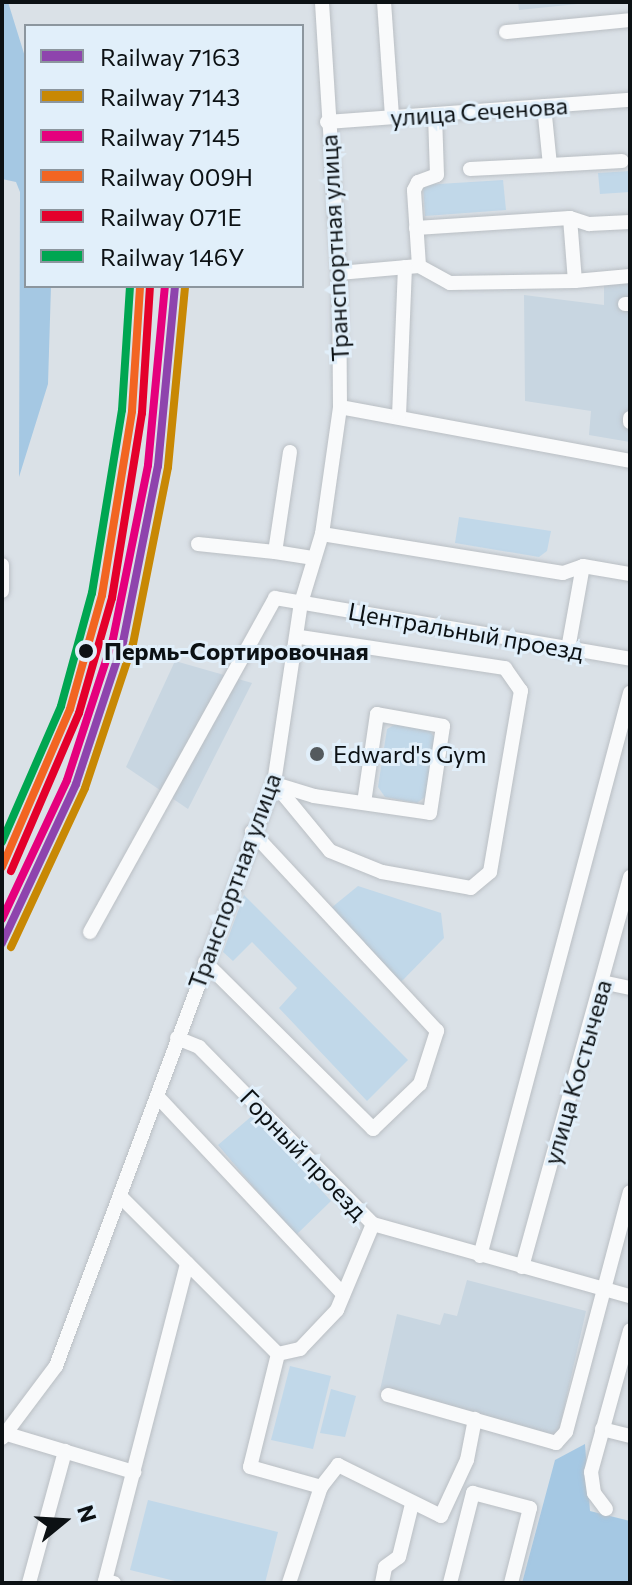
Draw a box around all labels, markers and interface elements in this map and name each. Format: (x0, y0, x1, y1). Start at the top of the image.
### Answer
legend (24, 24, 304, 288)
text: Railway 7163 (100, 42, 240, 71)
text: Railway 7143 (100, 82, 240, 111)
street label: улица Сеченова (389, 90, 569, 132)
text: Railway 7145 (100, 122, 240, 151)
street label: Транспортная улица (314, 134, 354, 362)
text: Railway 009Н (100, 162, 253, 191)
text: Railway 071Е (100, 202, 242, 231)
text: Railway 146У (100, 242, 245, 271)
street label: Центральный проезд (346, 596, 586, 666)
place label: Пермь-Сортировочная (104, 637, 369, 665)
marker: Пермь-Сортировочная (75, 640, 97, 662)
place label: Edward's Gym (333, 740, 486, 768)
marker: Edward's Gym (308, 745, 326, 763)
street label: Транспортная улица (182, 769, 286, 993)
street label: улица Костычева (537, 976, 617, 1168)
street label: Горный проезд (235, 1083, 373, 1225)
north arrow (24, 1481, 104, 1561)
text: N (72, 1501, 103, 1525)

